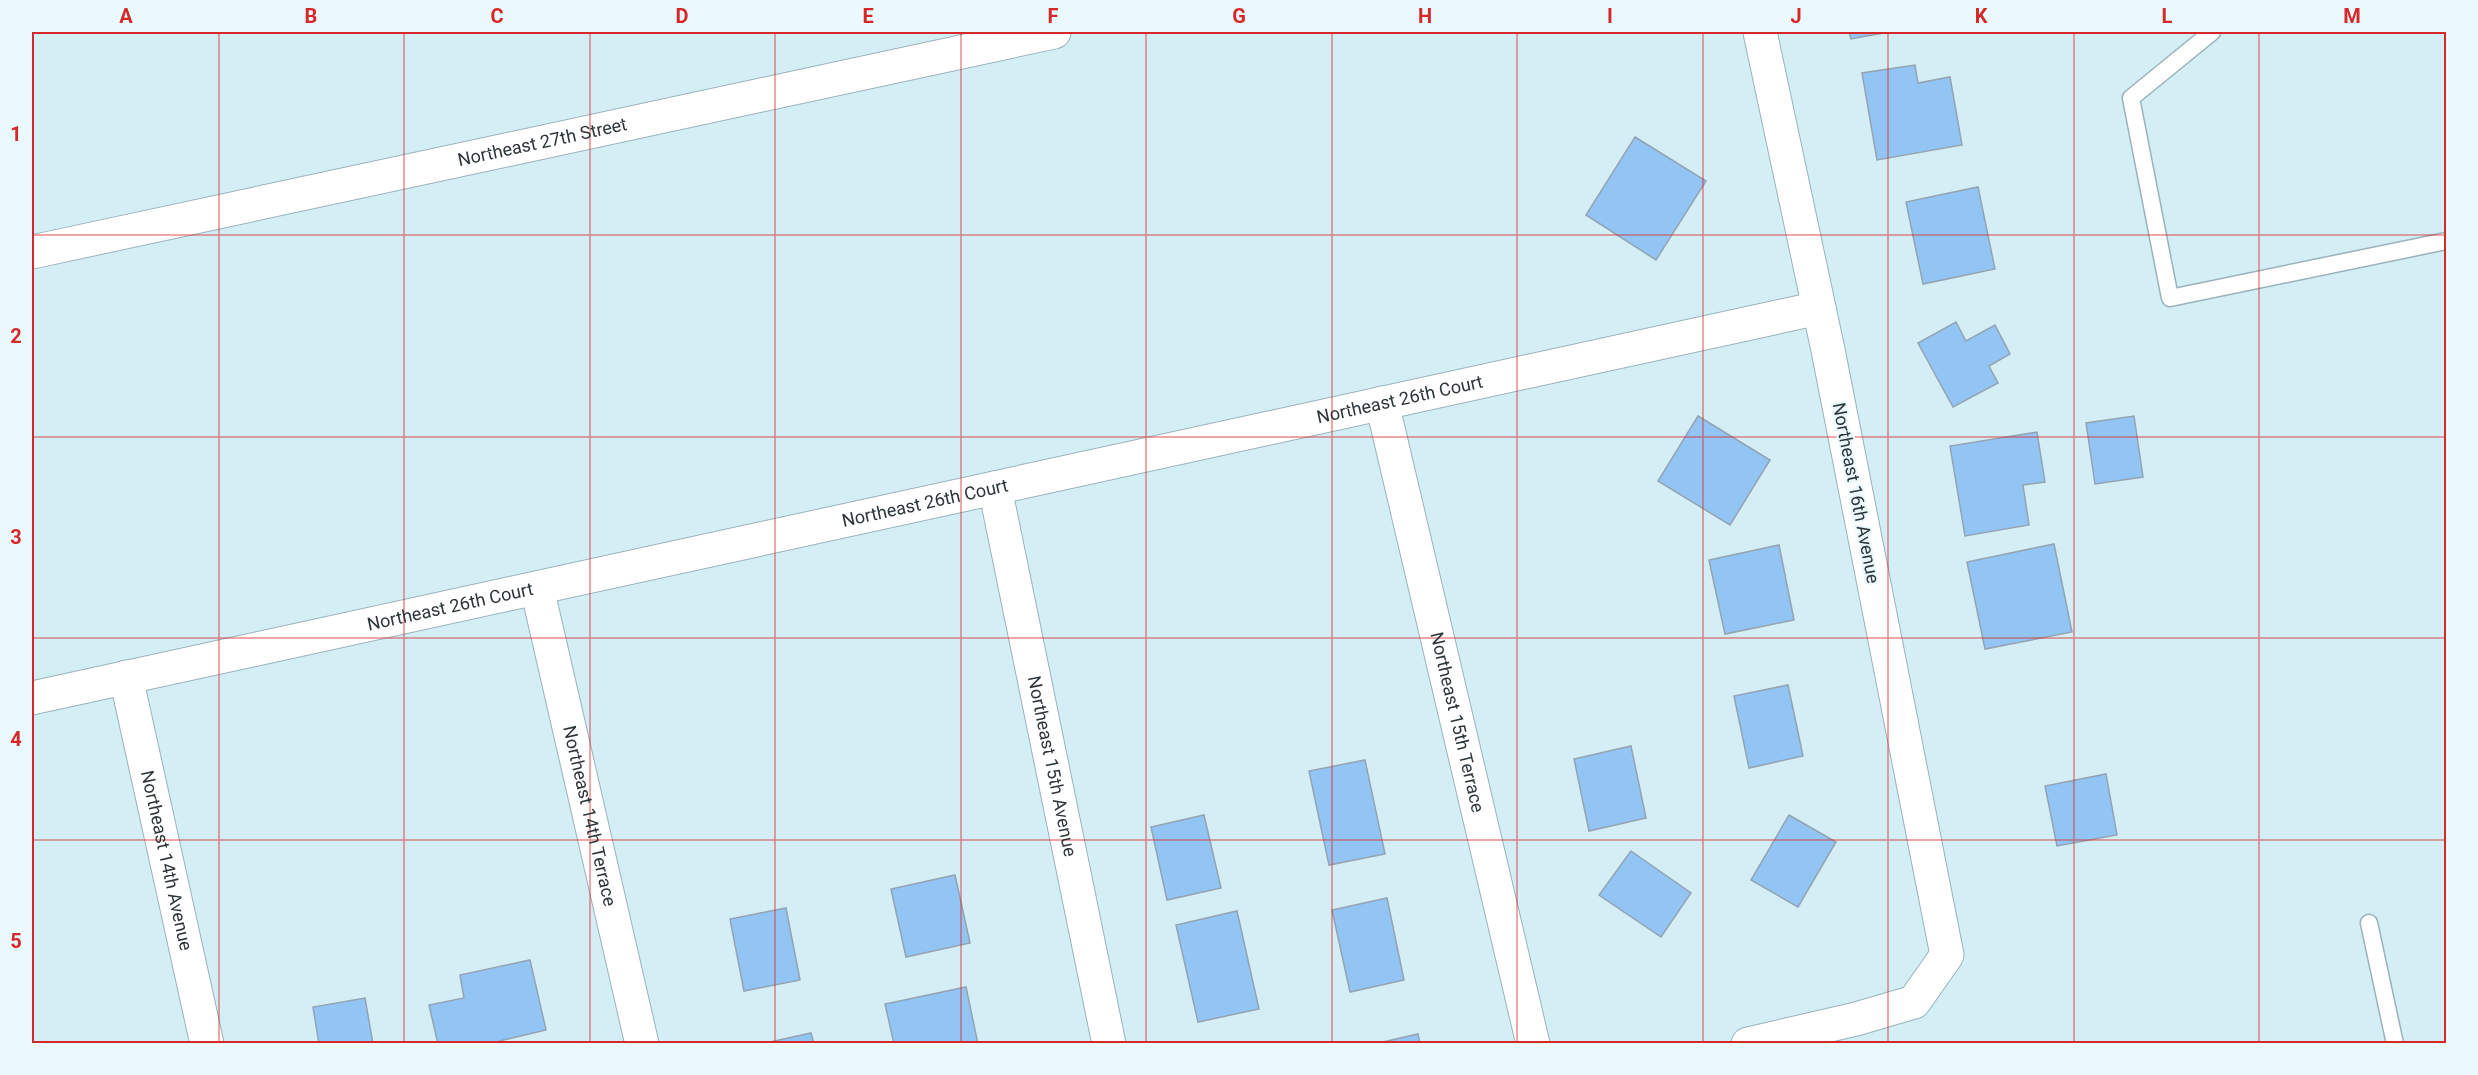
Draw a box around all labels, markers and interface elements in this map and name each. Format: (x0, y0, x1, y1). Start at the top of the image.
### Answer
text: A (119, 4, 133, 28)
text: B (305, 4, 317, 28)
text: C (490, 4, 504, 28)
text: D (676, 4, 689, 28)
text: E (862, 4, 874, 28)
text: F (1048, 4, 1059, 28)
text: G (1232, 4, 1246, 28)
text: H (1418, 4, 1432, 28)
text: I (1607, 4, 1613, 28)
text: J (1790, 4, 1802, 28)
text: K (1975, 4, 1988, 28)
text: L (2162, 4, 2173, 28)
text: M (2343, 4, 2361, 28)
street label: Northeast 27th Street (456, 113, 629, 170)
text: 1 (10, 122, 22, 146)
text: 2 (10, 324, 22, 348)
street label: Northeast 26th Court (1315, 371, 1485, 427)
street label: Northeast 16th Avenue (1829, 401, 1884, 585)
street label: Northeast 26th Court (840, 474, 1010, 531)
text: 3 (10, 525, 22, 549)
street label: Northeast 26th Court (365, 578, 535, 635)
street label: Northeast 15th Terrace (1426, 630, 1489, 814)
street label: Northeast 15th Avenue (1024, 674, 1081, 858)
street label: Northeast 14th Terrace (559, 724, 621, 908)
text: 4 (10, 727, 22, 751)
street label: Northeast 14th Avenue (137, 768, 197, 953)
text: 5 (10, 929, 22, 953)

